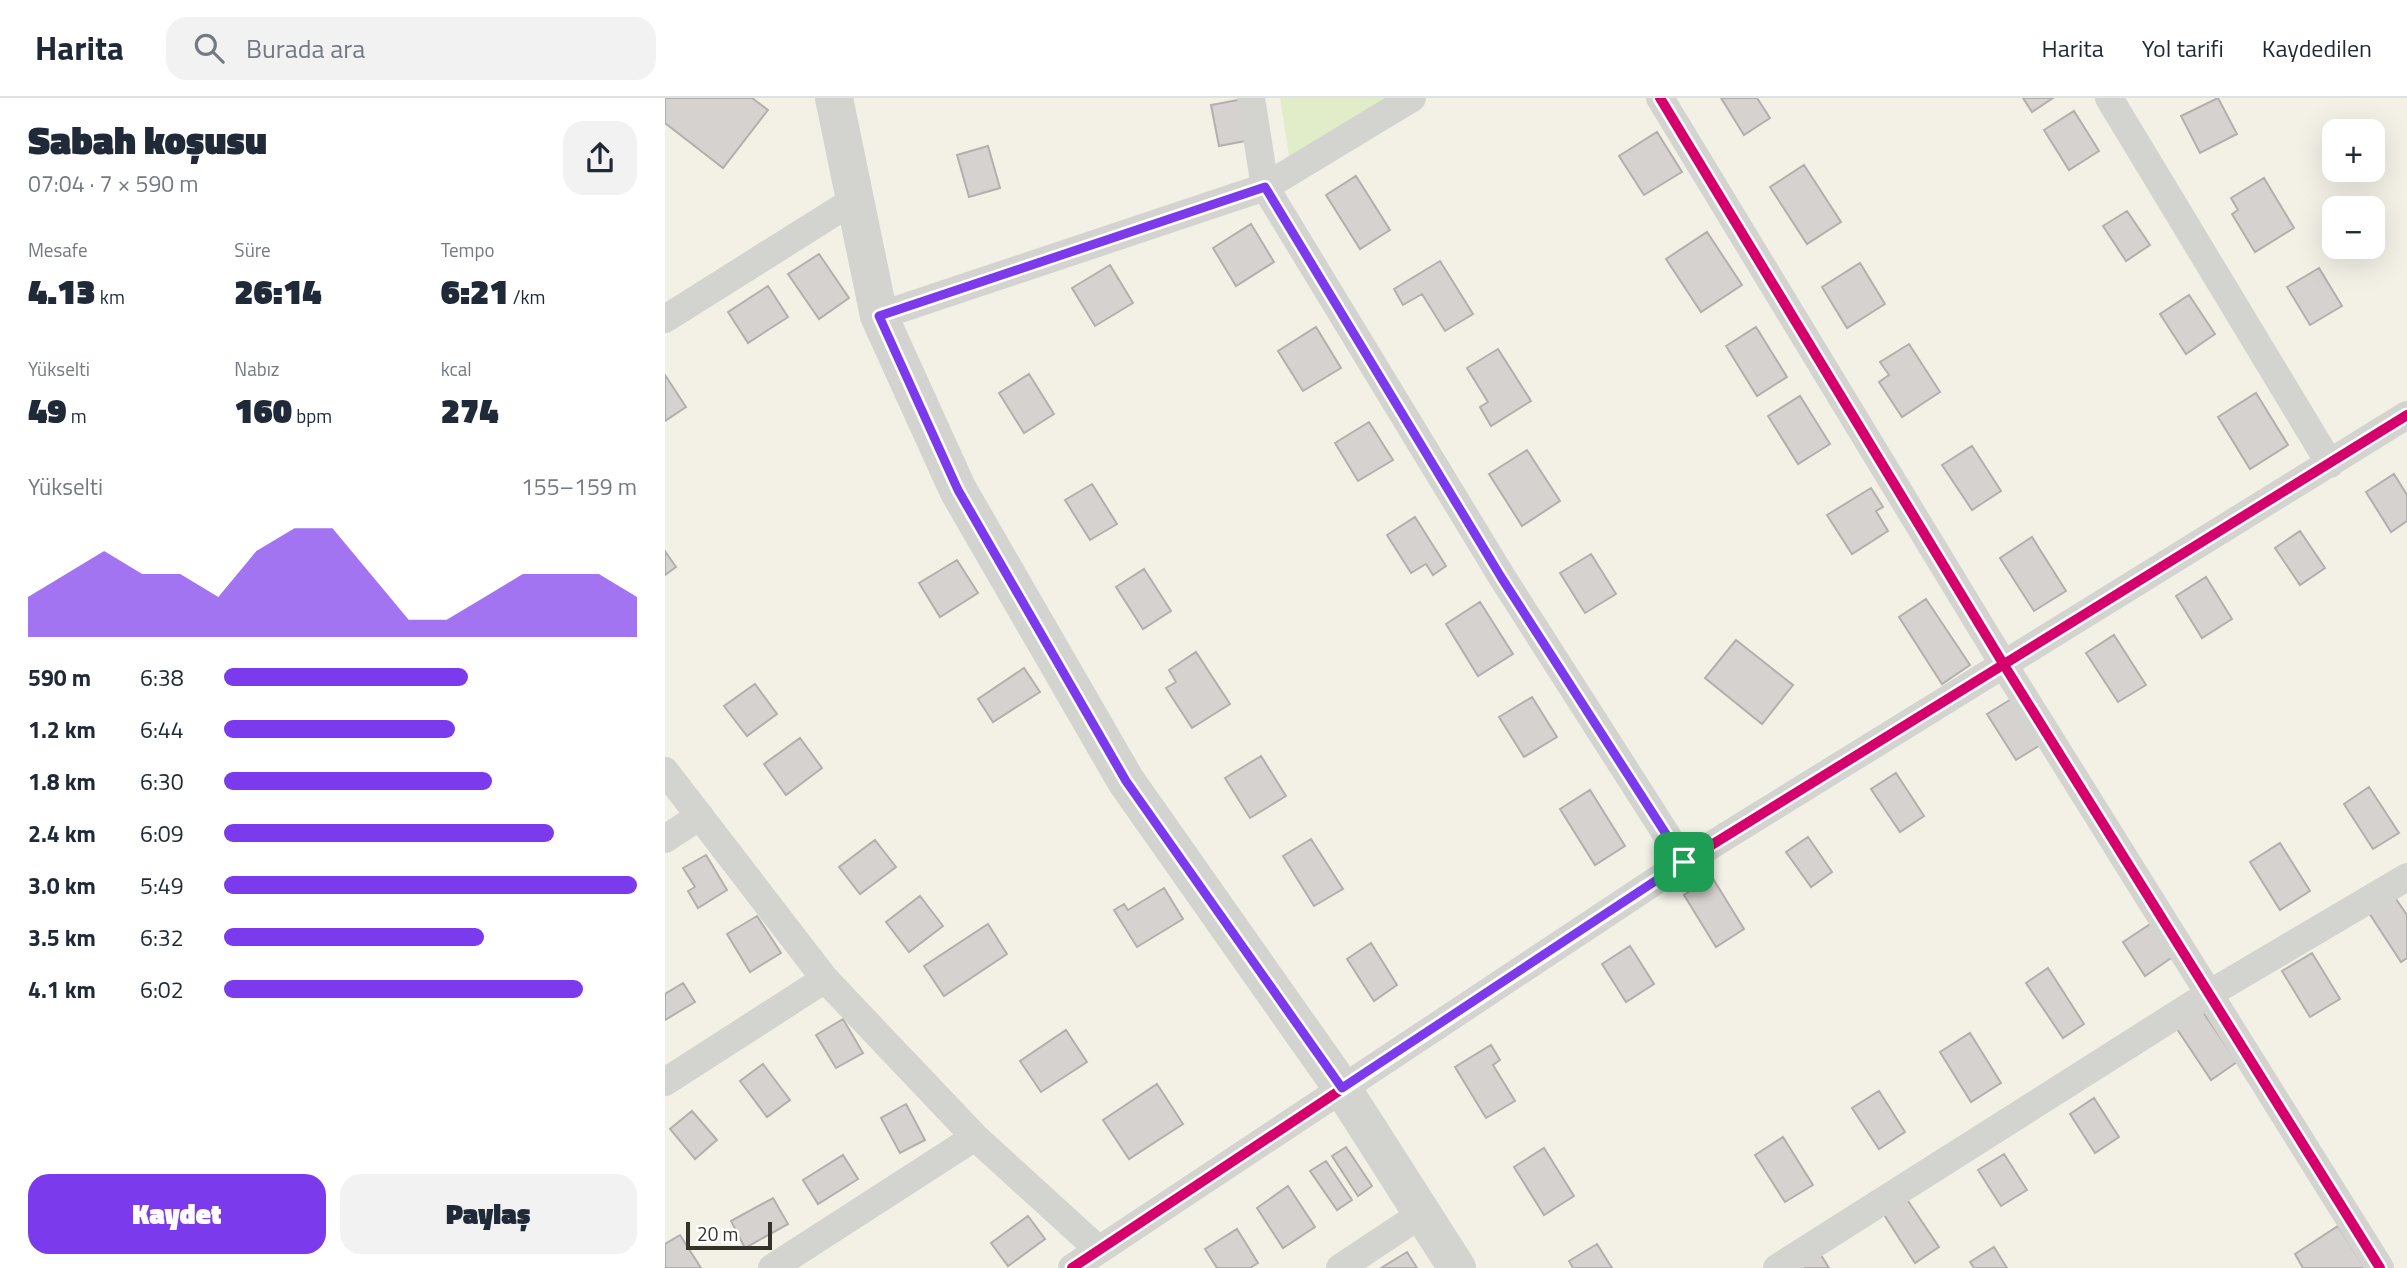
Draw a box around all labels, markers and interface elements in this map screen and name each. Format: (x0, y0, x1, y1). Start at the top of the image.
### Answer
search box (166, 17, 656, 80)
text: Harita (35, 23, 124, 73)
icon: search (190, 29, 228, 67)
text: Burada ara (246, 29, 365, 68)
text: Harita (2042, 30, 2104, 66)
text: Yol tarifi (2142, 30, 2224, 66)
text: Kaydedilen (2262, 30, 2372, 66)
text: Sabah koşusu (28, 111, 267, 169)
map controls (2322, 119, 2385, 259)
button: + (2322, 119, 2385, 182)
button: share (563, 121, 637, 195)
text: 07:04 · 7 × 590 m (28, 166, 198, 201)
button: − (2322, 196, 2385, 259)
text: Mesafe (28, 235, 88, 264)
text: Süre (234, 235, 271, 264)
text: Tempo (441, 235, 494, 264)
text: 4.13 (28, 264, 96, 318)
text: 26:14 (234, 264, 321, 318)
text: 6:21 (441, 264, 509, 318)
text: km (96, 282, 125, 311)
text: /km (509, 282, 546, 311)
text: Yükselti (28, 354, 90, 383)
text: Nabız (234, 354, 280, 383)
text: kcal (441, 354, 472, 383)
text: 49 (28, 383, 67, 437)
text: 160 (234, 383, 292, 437)
text: 274 (441, 383, 498, 437)
text: m (67, 401, 87, 430)
text: bpm (292, 401, 332, 430)
text: Yükselti (28, 469, 103, 504)
text: 155–159 m (521, 469, 637, 504)
text: 590 m (28, 660, 91, 695)
text: 6:38 (140, 660, 184, 695)
text: 1.2 km (28, 712, 96, 747)
text: 6:44 (140, 712, 184, 747)
text: 1.8 km (28, 764, 96, 799)
text: 6:30 (140, 764, 184, 799)
text: 2.4 km (28, 816, 96, 851)
text: 6:09 (140, 816, 184, 851)
pin (1654, 832, 1714, 892)
icon: arrive (1665, 843, 1703, 881)
text: 3.0 km (28, 868, 96, 903)
text: 5:49 (140, 868, 184, 903)
text: 3.5 km (28, 920, 96, 955)
text: 6:32 (140, 920, 184, 955)
text: 4.1 km (28, 972, 96, 1007)
text: 6:02 (140, 972, 184, 1007)
button: Kaydet (28, 1174, 326, 1254)
button: Paylaş (340, 1174, 637, 1254)
scale bar (686, 1219, 772, 1251)
text: 20 m (697, 1219, 738, 1248)

